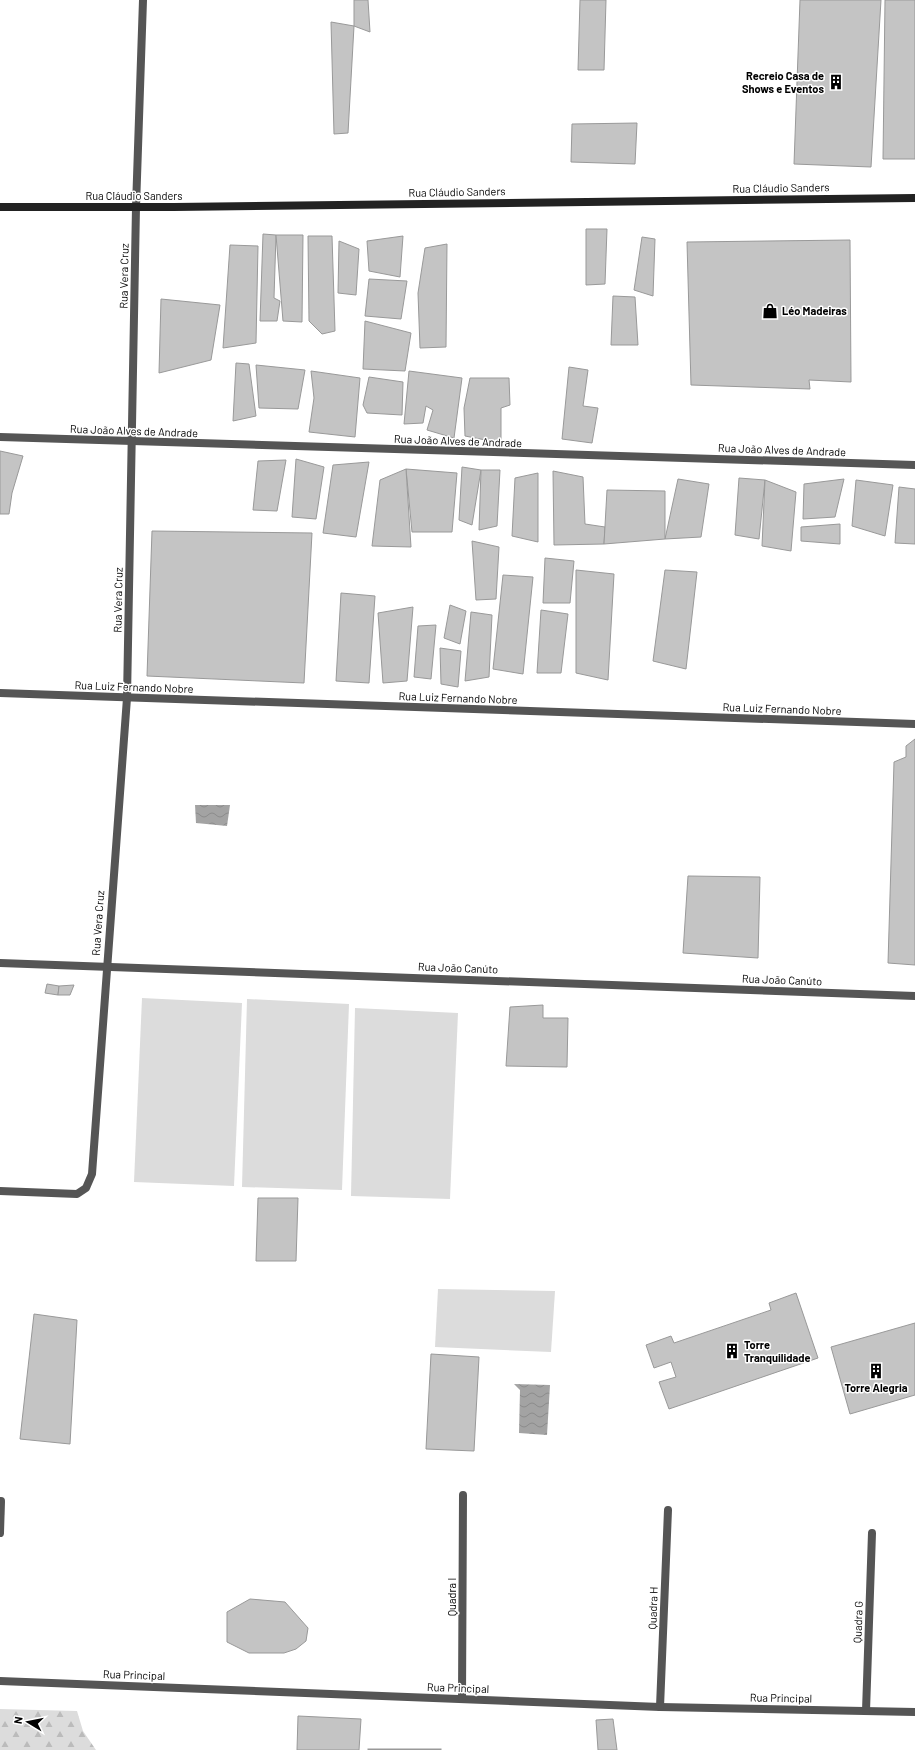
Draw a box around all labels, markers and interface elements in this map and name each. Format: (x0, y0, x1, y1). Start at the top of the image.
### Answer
place label: Recreio Casa de Shows e Eventos (742, 69, 824, 95)
building icon: Recreio Casa de Shows e Eventos (827, 73, 845, 91)
street label: Rua Cláudio Sanders (732, 180, 830, 195)
street label: Rua Cláudio Sanders (408, 184, 506, 199)
street label: Rua Cláudio Sanders (85, 189, 183, 202)
street label: Rua Vera Cruz (116, 243, 131, 309)
shop icon: Léo Madeiras (761, 302, 779, 320)
place label: Léo Madeiras (782, 304, 847, 317)
street label: Rua João Alves de Andrade (70, 422, 198, 439)
street label: Rua João Alves de Andrade (394, 432, 522, 449)
street label: Rua João Alves de Andrade (718, 441, 846, 458)
street label: Rua Vera Cruz (110, 567, 125, 633)
street label: Rua Luiz Fernando Nobre (74, 678, 194, 695)
street label: Rua Luiz Fernando Nobre (398, 689, 518, 706)
street label: Rua Luiz Fernando Nobre (722, 700, 842, 717)
street label: Rua Vera Cruz (89, 890, 106, 956)
street label: Rua João Canúto (418, 960, 498, 975)
street label: Rua João Canúto (742, 972, 822, 987)
place label: Torre Tranquilidade (744, 1338, 811, 1364)
building icon: Torre Tranquilidade (723, 1342, 741, 1360)
building icon: Torre Alegria (867, 1362, 885, 1380)
place label: Torre Alegria (844, 1381, 908, 1394)
street label: Quadra I (445, 1578, 458, 1616)
street label: Quadra H (645, 1586, 660, 1630)
street label: Quadra G (850, 1601, 865, 1643)
street label: Rua Principal (103, 1667, 165, 1682)
street label: Rua Principal (427, 1680, 489, 1695)
street label: Rua Principal (750, 1690, 812, 1705)
north arrow (8, 1702, 48, 1742)
text: N (11, 1715, 25, 1725)

